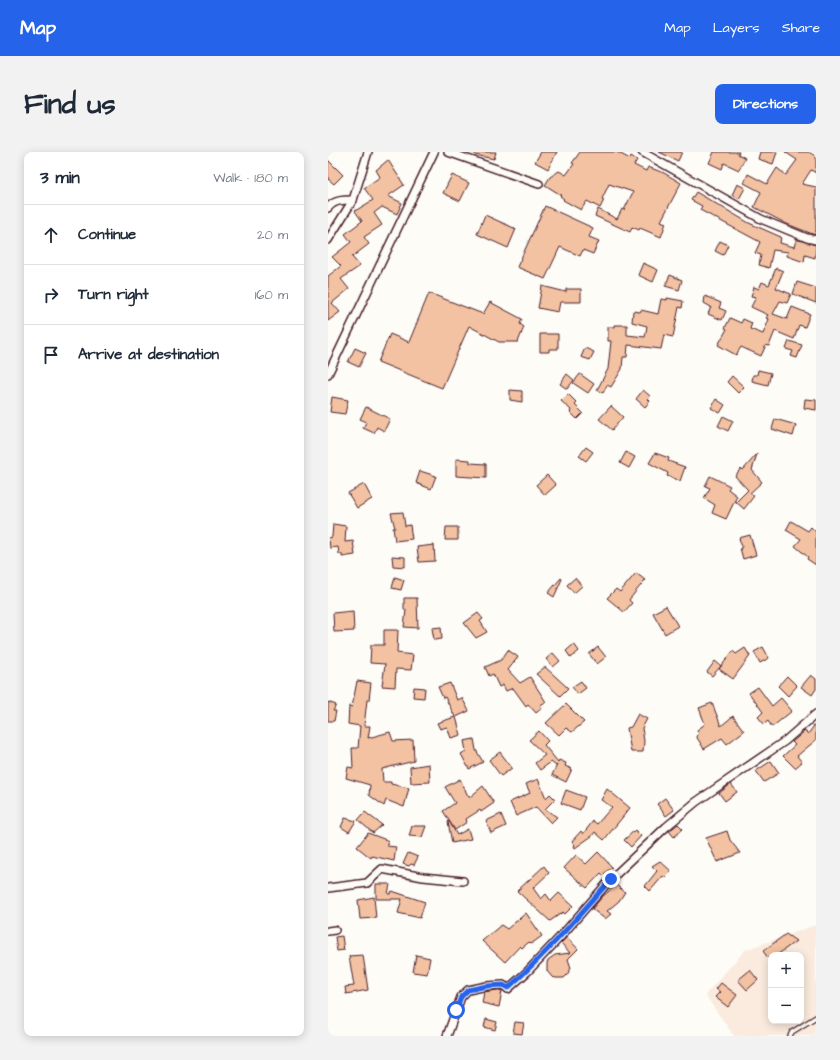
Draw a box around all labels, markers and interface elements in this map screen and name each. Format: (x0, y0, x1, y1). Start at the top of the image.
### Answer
text: Map (20, 15, 56, 42)
text: Map (664, 18, 691, 38)
text: Layers (713, 18, 760, 38)
text: Share (782, 18, 820, 38)
button: Directions (715, 84, 816, 124)
text: Find us (24, 85, 115, 124)
text: 3 min (40, 166, 80, 190)
text: Walk · 180 m (213, 169, 288, 187)
icon: ahead (40, 224, 62, 246)
text: Continue (78, 224, 136, 245)
text: 20 m (257, 226, 288, 244)
icon: right (40, 284, 62, 306)
text: Turn right (78, 284, 149, 305)
text: 160 m (255, 286, 288, 304)
icon: arrive (40, 344, 62, 366)
text: Arrive at destination (78, 344, 219, 365)
route end (602, 870, 620, 888)
map controls (768, 952, 804, 1024)
button: + (768, 952, 804, 988)
button: − (768, 988, 804, 1024)
route start (447, 1001, 465, 1019)

